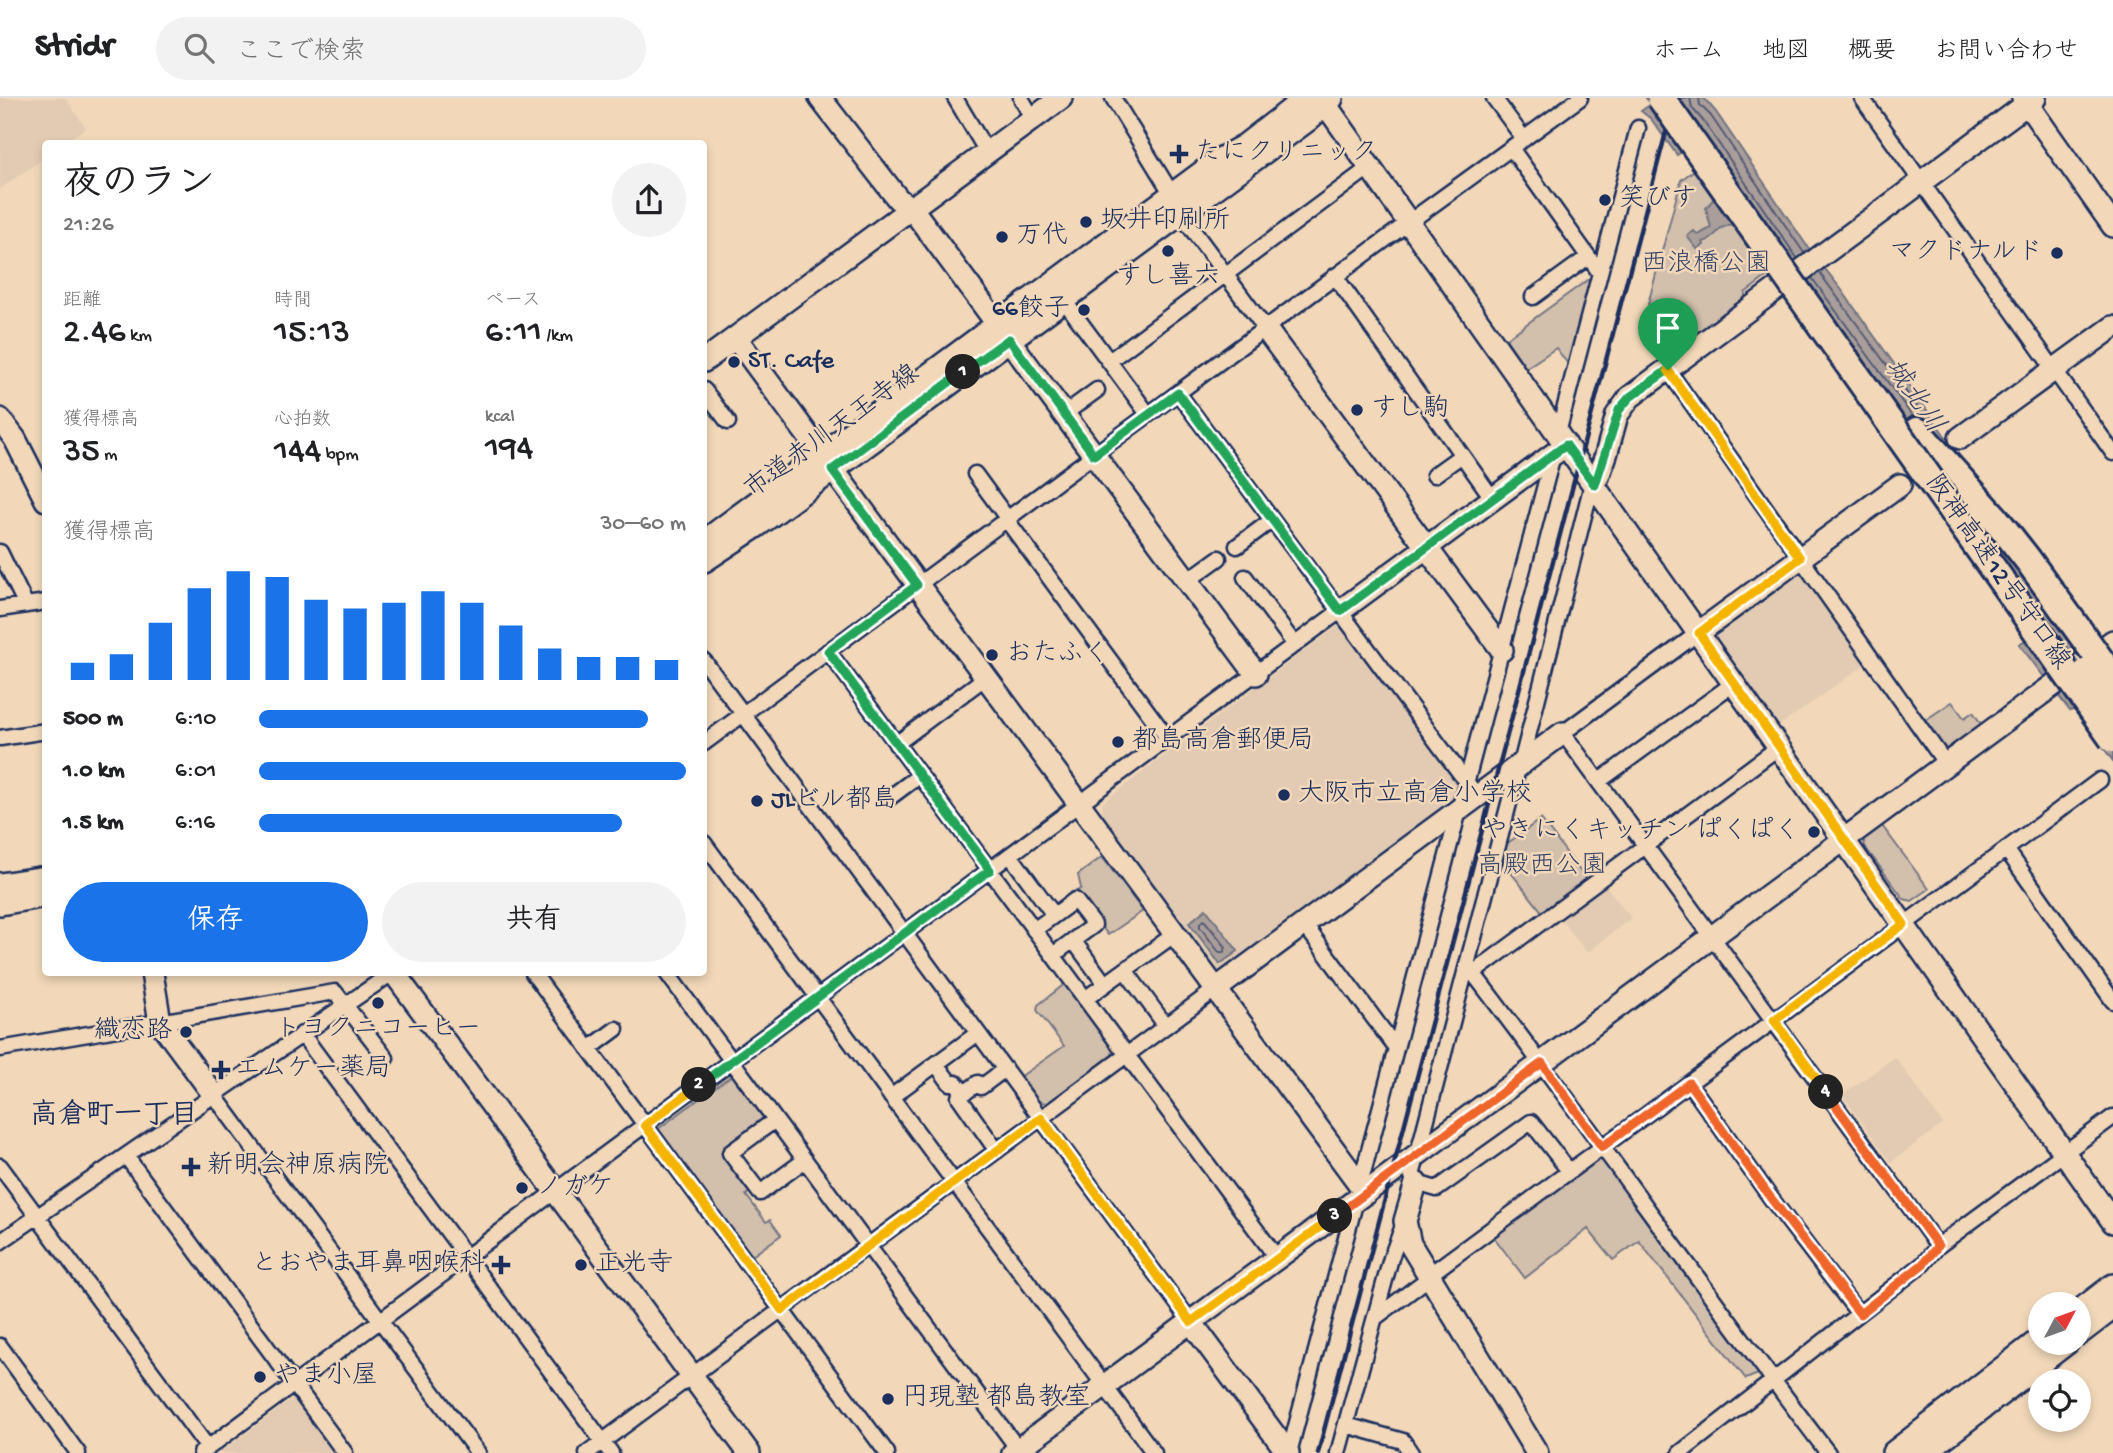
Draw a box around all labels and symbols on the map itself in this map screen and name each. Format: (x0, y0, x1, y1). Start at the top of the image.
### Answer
place label: たにクリニック (1195, 139, 1377, 170)
marker: たにクリニック (1169, 144, 1189, 164)
place label: 笑びす (1619, 184, 1697, 216)
marker: 笑びす (1597, 192, 1613, 208)
place label: 坂井印刷所 (1100, 205, 1230, 238)
marker: 坂井印刷所 (1078, 214, 1094, 230)
place label: 万代 (1016, 221, 1068, 253)
marker: 万代 (994, 229, 1010, 245)
place label: マクドナルド (1889, 238, 2043, 269)
marker: すし喜六 (1160, 243, 1176, 259)
marker: マクドナルド (2049, 245, 2065, 261)
park label: 西浪橋公園 (1641, 249, 1771, 281)
place label: すし喜六 (1116, 261, 1220, 294)
place label: 66餃子 (992, 294, 1070, 326)
pin (1638, 298, 1698, 370)
marker: 66餃子 (1076, 302, 1092, 318)
place label: ST. Cafe (748, 347, 835, 378)
water label: 城北川 (1875, 353, 1951, 441)
marker: ST. Cafe (726, 354, 742, 370)
pin: 1 (946, 354, 981, 390)
street label: 市道赤川天王寺線 (739, 358, 926, 507)
place label: すし駒 (1371, 394, 1449, 426)
marker: すし駒 (1349, 402, 1365, 418)
street label: 阪神高速12号守口線 (1917, 468, 2077, 677)
place label: おたふく (1006, 640, 1109, 671)
marker: おたふく (984, 647, 1000, 663)
place label: 都島高倉郵便局 (1132, 725, 1314, 758)
marker: 都島高倉郵便局 (1110, 734, 1126, 750)
place label: 大阪市立高倉小学校 (1298, 778, 1532, 811)
place label: JLビル都島 (771, 784, 898, 817)
marker: 大阪市立高倉小学校 (1276, 787, 1292, 803)
marker: JLビル都島 (749, 793, 765, 809)
place label: やきにくキッチン ぱくぱく (1482, 816, 1800, 848)
marker: やきにくキッチン ぱくぱく (1806, 824, 1822, 840)
park label: 高殿西公園 (1477, 851, 1607, 883)
marker: トヨクニコーヒー (370, 995, 386, 1011)
place label: トヨクニコーヒー (275, 1015, 481, 1046)
place label: 織恋路 (94, 1016, 172, 1048)
marker: 織恋路 (178, 1024, 194, 1040)
place label: エムケー薬局 (235, 1054, 391, 1086)
marker: エムケー薬局 (213, 1062, 229, 1078)
pin: 2 (682, 1068, 716, 1102)
pin: 4 (1808, 1074, 1843, 1110)
district label: 高倉町一丁目 (30, 1098, 198, 1133)
place label: 新明会神原病院 (207, 1150, 389, 1183)
marker: 新明会神原病院 (181, 1157, 201, 1177)
place label: ノガケ (536, 1173, 614, 1204)
marker: ノガケ (514, 1180, 530, 1196)
pin: 3 (1318, 1198, 1352, 1234)
place label: とおやま耳鼻咽喉科 (251, 1248, 485, 1281)
place label: 正光寺 (595, 1248, 673, 1281)
marker: とおやま耳鼻咽喉科 (491, 1255, 511, 1275)
marker: 正光寺 (573, 1257, 589, 1273)
north arrow (2028, 1292, 2091, 1354)
place label: やま小屋 (274, 1361, 378, 1393)
marker: やま小屋 (252, 1369, 268, 1385)
place label: 円現塾 都島教室 (902, 1382, 1090, 1415)
marker: 円現塾 都島教室 (880, 1391, 896, 1407)

